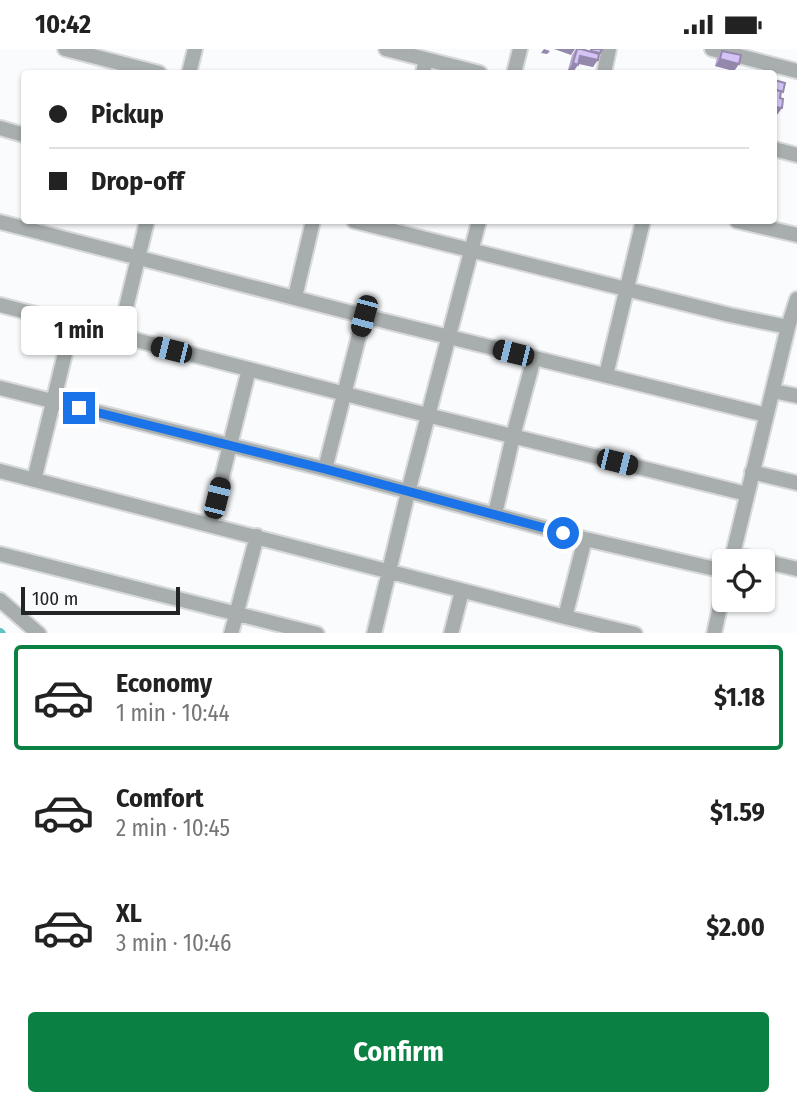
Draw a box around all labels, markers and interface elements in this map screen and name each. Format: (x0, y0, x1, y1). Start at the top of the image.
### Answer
text: 10:42 (35, 9, 91, 40)
text: Pickup (91, 99, 164, 130)
text: Drop-off (91, 166, 184, 197)
car (349, 293, 380, 339)
callout: 1 min (21, 307, 137, 355)
text: 1 min (54, 316, 104, 344)
car (149, 335, 194, 365)
car (491, 338, 536, 368)
route end (63, 392, 95, 424)
car (595, 447, 640, 477)
car (202, 475, 233, 521)
route start (547, 517, 579, 549)
map controls (712, 549, 775, 612)
button: locate (712, 549, 775, 612)
scale bar (21, 585, 180, 616)
text: 100 m (32, 587, 78, 610)
icon: car (32, 666, 95, 729)
text: Economy (116, 668, 212, 699)
text: $1.18 (714, 682, 765, 713)
text: 1 min · 10:44 (116, 699, 230, 727)
icon: car (32, 781, 95, 844)
text: Comfort (116, 783, 204, 814)
text: $1.59 (710, 797, 765, 828)
text: 2 min · 10:45 (116, 814, 230, 842)
icon: car (32, 896, 95, 959)
text: XL (116, 898, 142, 929)
text: $2.00 (706, 912, 765, 943)
text: 3 min · 10:46 (116, 929, 231, 957)
button: Confirm (28, 1012, 769, 1092)

